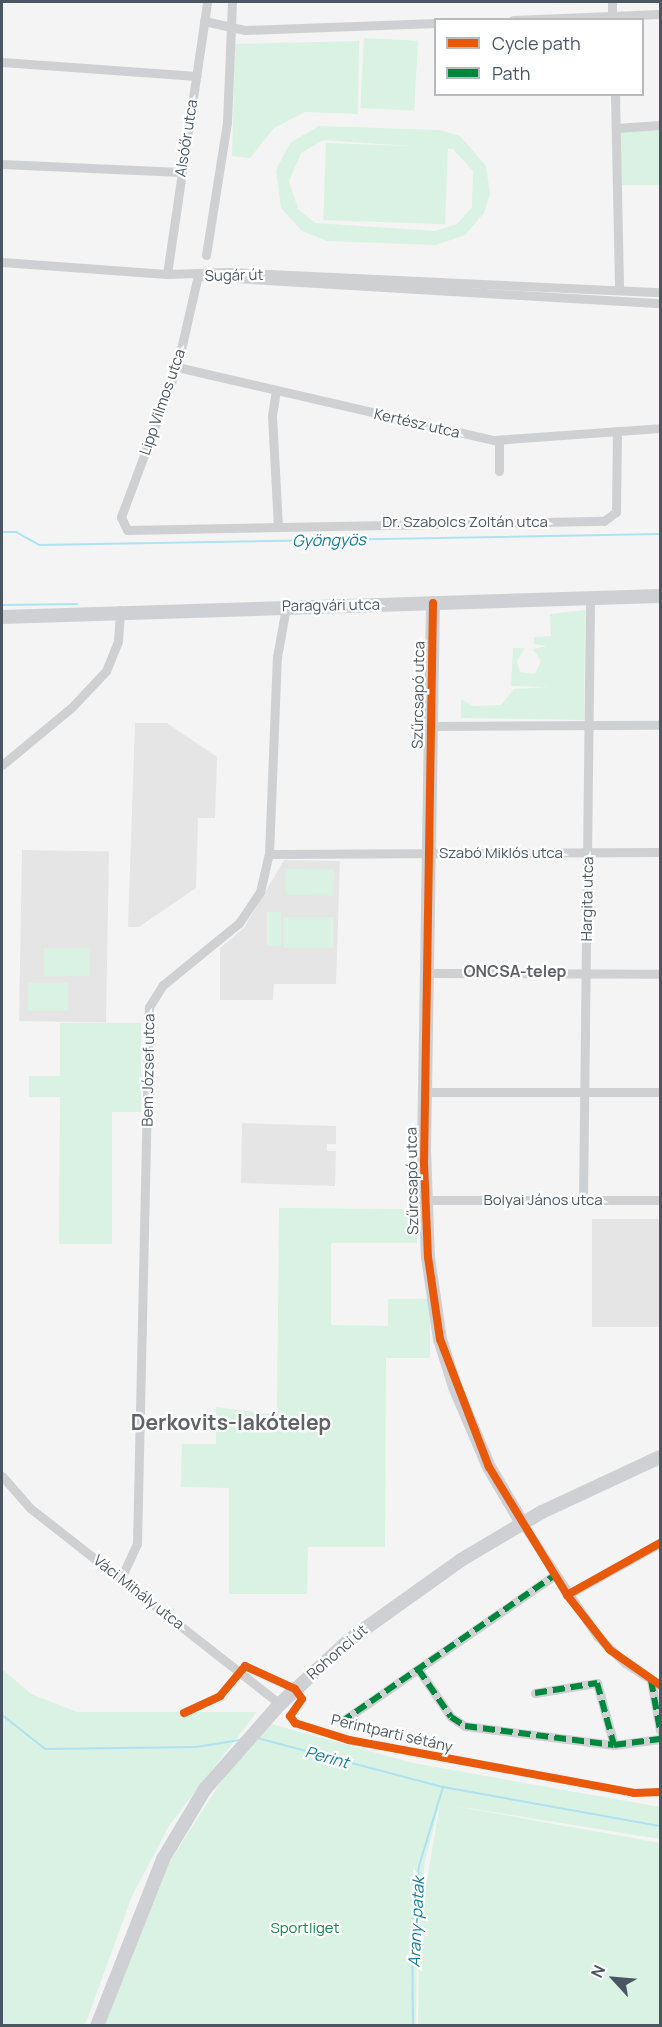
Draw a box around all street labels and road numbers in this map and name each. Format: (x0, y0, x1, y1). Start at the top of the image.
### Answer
street label: Alsóőr utca (171, 98, 201, 178)
street label: Sugár út (204, 265, 264, 285)
street label: Lipp Vilmos utca (135, 346, 189, 458)
street label: Kertész utca (372, 404, 462, 442)
street label: Dr. Szabolcs Zoltán utca (382, 513, 548, 531)
street label: Paragvári utca (282, 595, 380, 615)
street label: Szűrcsapó utca (408, 641, 428, 749)
street label: Szabó Miklós utca (439, 844, 563, 862)
street label: Hargita utca (577, 857, 597, 941)
street label: Bem József utca (138, 1013, 158, 1127)
street label: Szűrcsapó utca (402, 1127, 422, 1235)
street label: Bolyai János utca (483, 1191, 603, 1209)
street label: Váci Mihály utca (90, 1551, 188, 1633)
street label: Rohonci út (303, 1621, 371, 1683)
street label: Perintparti sétány (329, 1710, 455, 1756)

